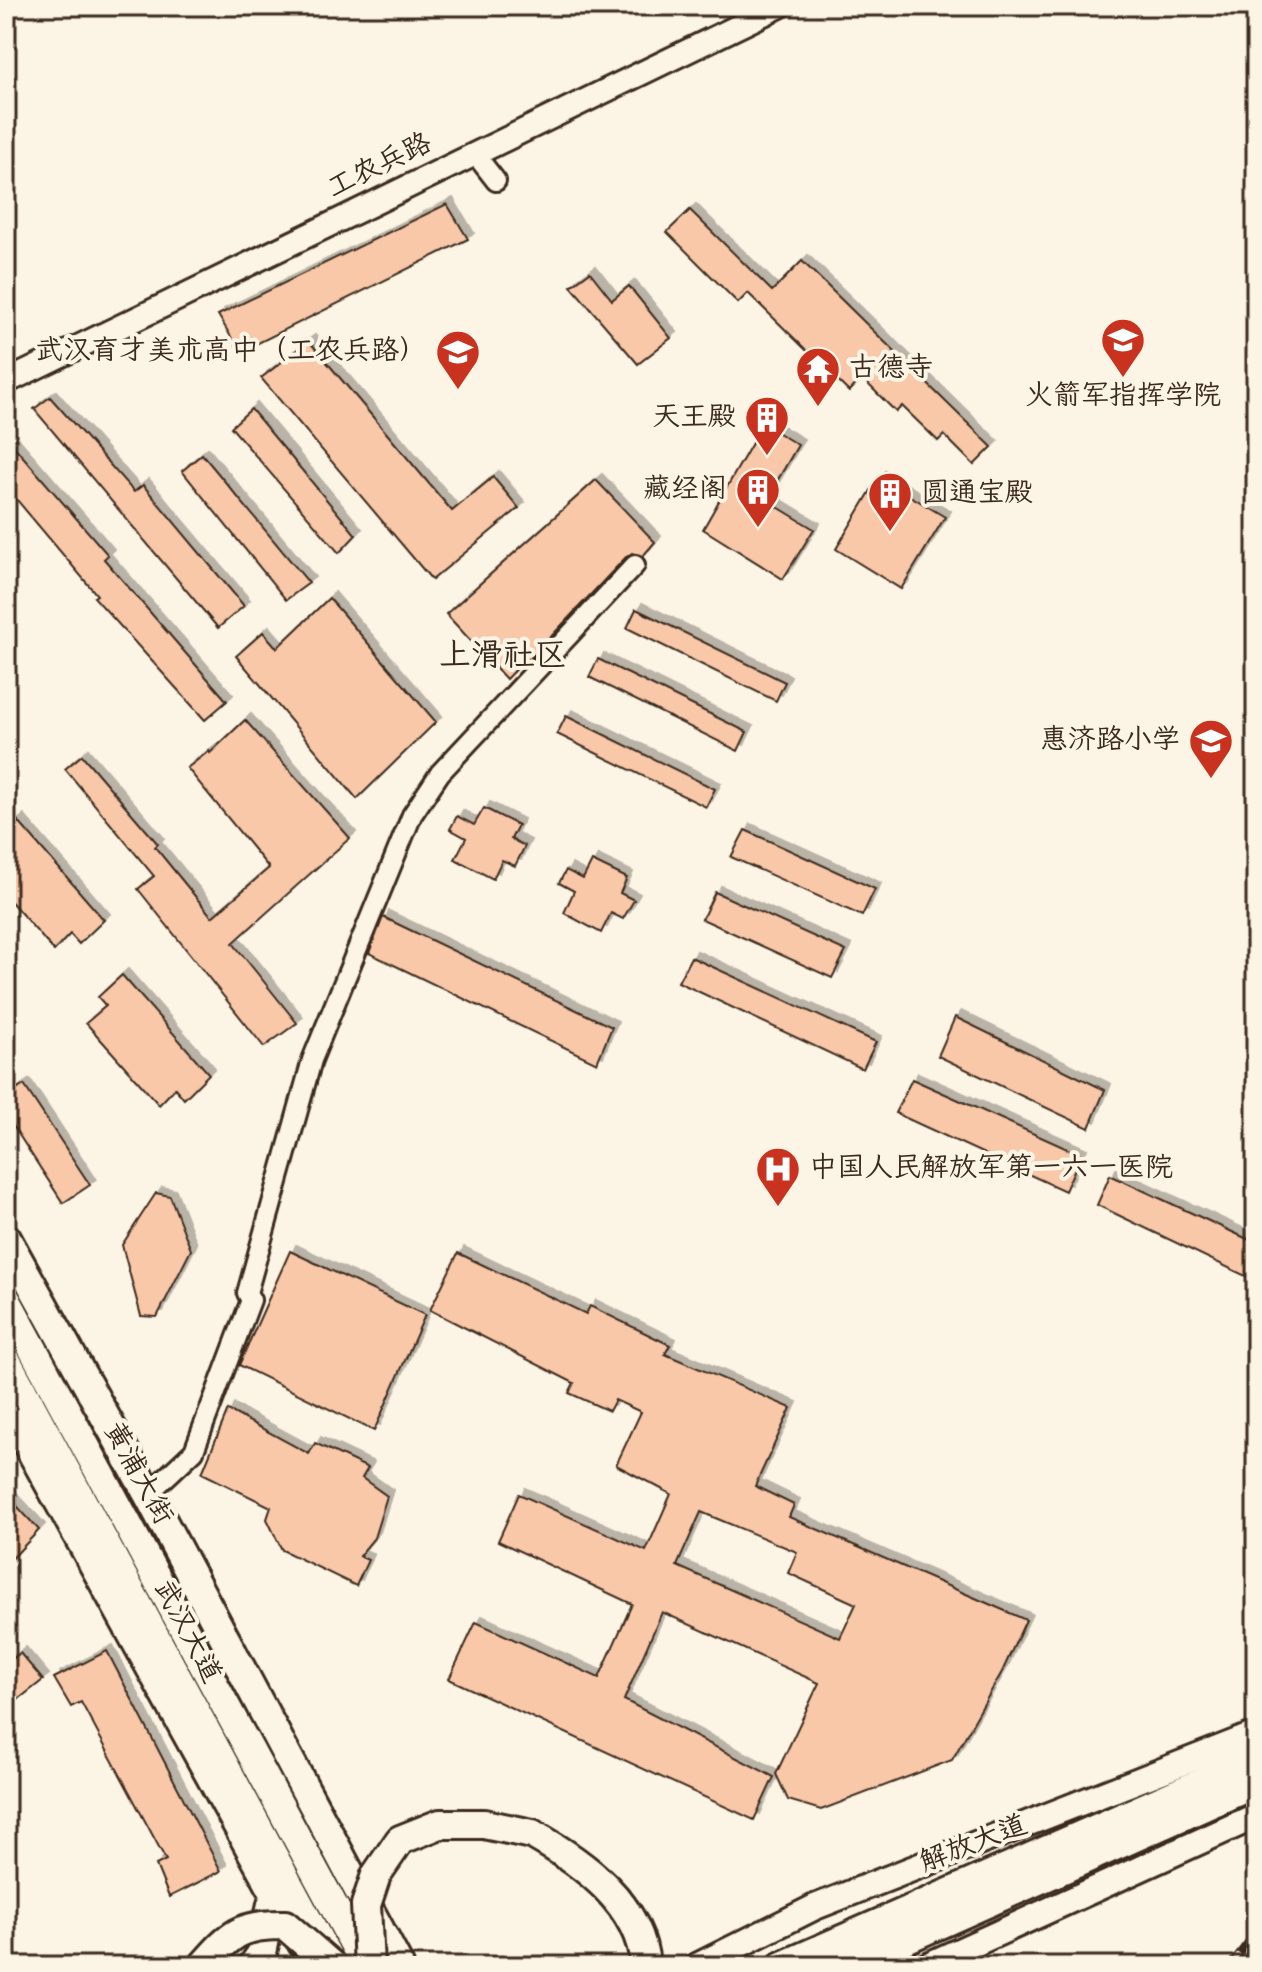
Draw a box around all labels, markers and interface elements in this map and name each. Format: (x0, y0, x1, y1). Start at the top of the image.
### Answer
street label: 工农兵路 (321, 124, 439, 210)
school or university icon: 火箭军指挥学院 (1099, 316, 1147, 379)
school or university icon: 武汉育才美术高中（工农兵路） (434, 328, 482, 391)
place label: 武汉育才美术高中（工农兵路） (35, 332, 427, 373)
temple icon: 古德寺 (794, 345, 842, 408)
place label: 古德寺 (849, 349, 933, 390)
place label: 火箭军指挥学院 (1025, 377, 1221, 418)
building icon: 天王殿 (743, 394, 791, 457)
place label: 天王殿 (652, 398, 736, 439)
building icon: 藏经阁 (734, 466, 782, 529)
place label: 藏经阁 (643, 470, 727, 511)
building icon: 圆通宝殿 (866, 470, 914, 533)
place label: 圆通宝殿 (921, 474, 1033, 515)
district label: 上滑社区 (439, 634, 567, 681)
school or university icon: 惠济路小学 (1187, 717, 1235, 780)
place label: 惠济路小学 (1040, 721, 1180, 762)
hospital icon: 中国人民解放军第一六一医院 (754, 1145, 802, 1208)
place label: 中国人民解放军第一六一医院 (809, 1149, 1173, 1190)
street label: 黄浦大街 (92, 1415, 182, 1533)
street label: 武汉大道 (142, 1573, 230, 1691)
street label: 解放大道 (914, 1806, 1034, 1884)

